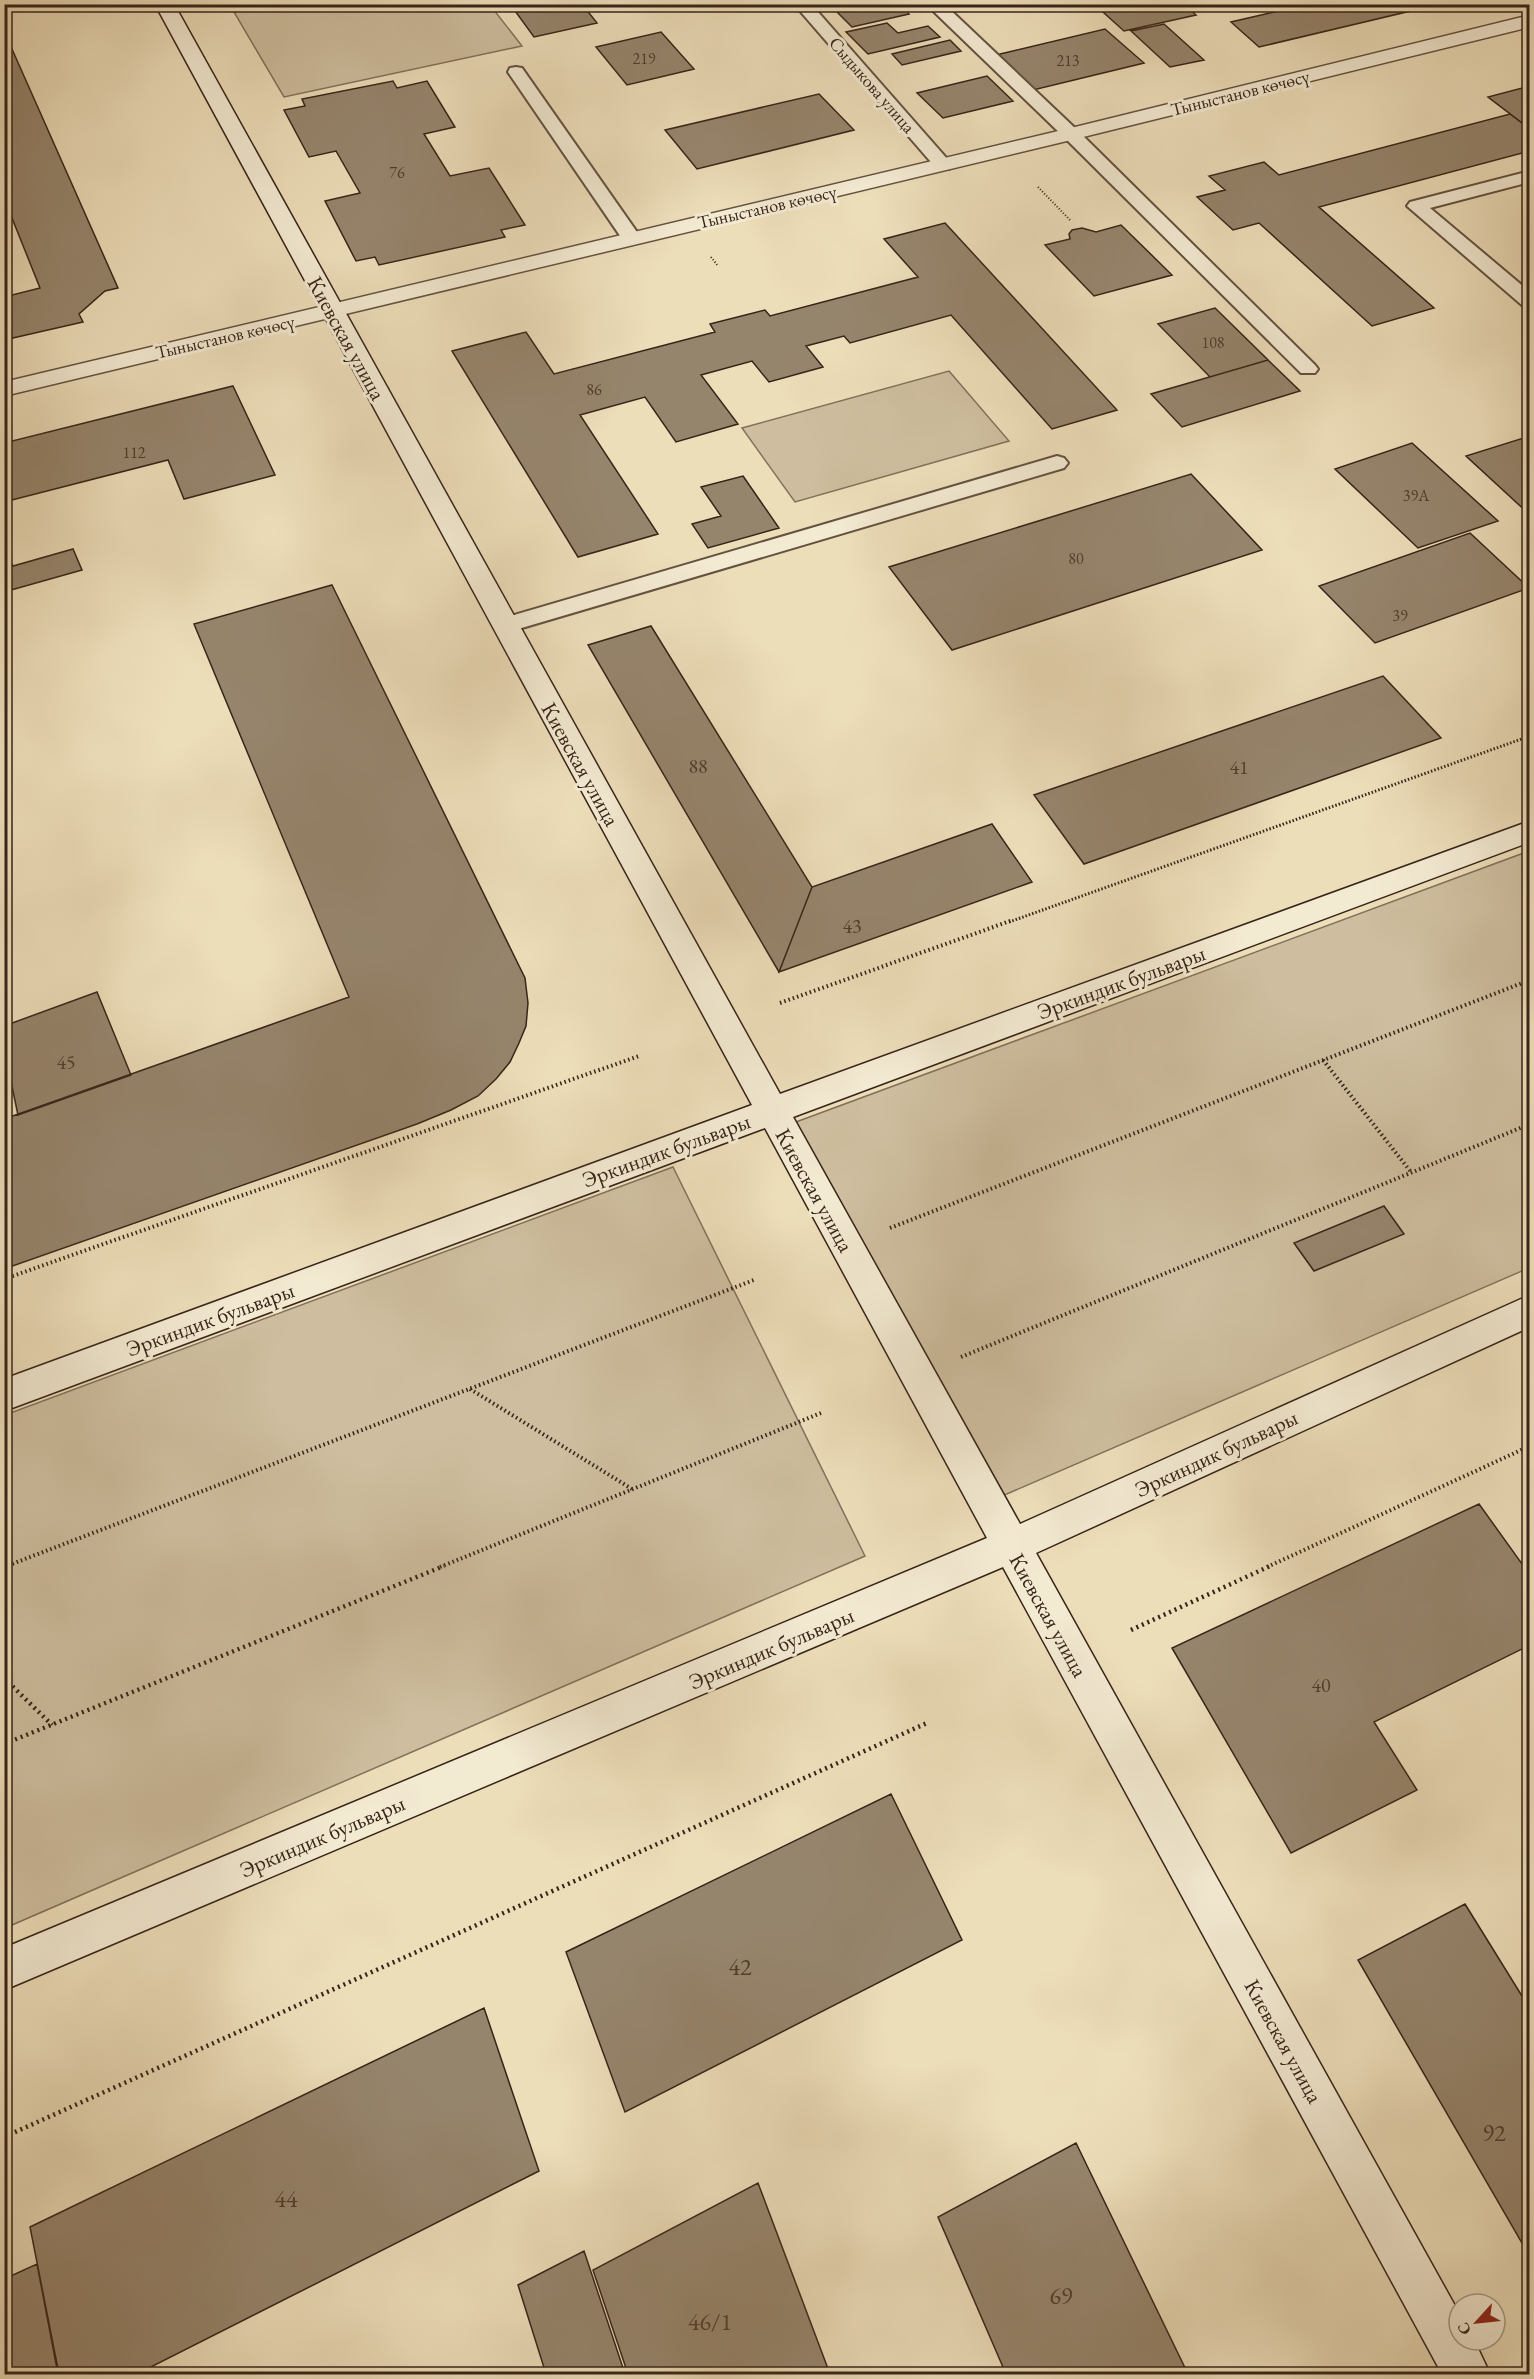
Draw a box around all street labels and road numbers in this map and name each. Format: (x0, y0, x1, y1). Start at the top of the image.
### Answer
street label: Сыдыкова улица (824, 32, 921, 138)
street label: Тыныстанов көчөсү (1168, 64, 1313, 121)
street label: Тыныстанов көчөсү (695, 179, 840, 234)
street label: Киевская улица (301, 271, 393, 405)
street label: Тыныстанов көчөсү (153, 309, 298, 364)
street label: Киевская улица (535, 697, 627, 831)
street label: Эркиндик бульвары (1033, 939, 1209, 1026)
street label: Эркиндик бульвары (578, 1107, 754, 1194)
street label: Киевская улица (769, 1123, 861, 1257)
street label: Эркиндик бульвары (122, 1276, 298, 1363)
street label: Эркиндик бульвары (1130, 1403, 1303, 1504)
street label: Киевская улица (1003, 1548, 1095, 1682)
street label: Эркиндик бульвары (684, 1601, 858, 1696)
street label: Эркиндик бульвары (235, 1789, 409, 1884)
street label: Киевская улица (1238, 1974, 1330, 2108)

